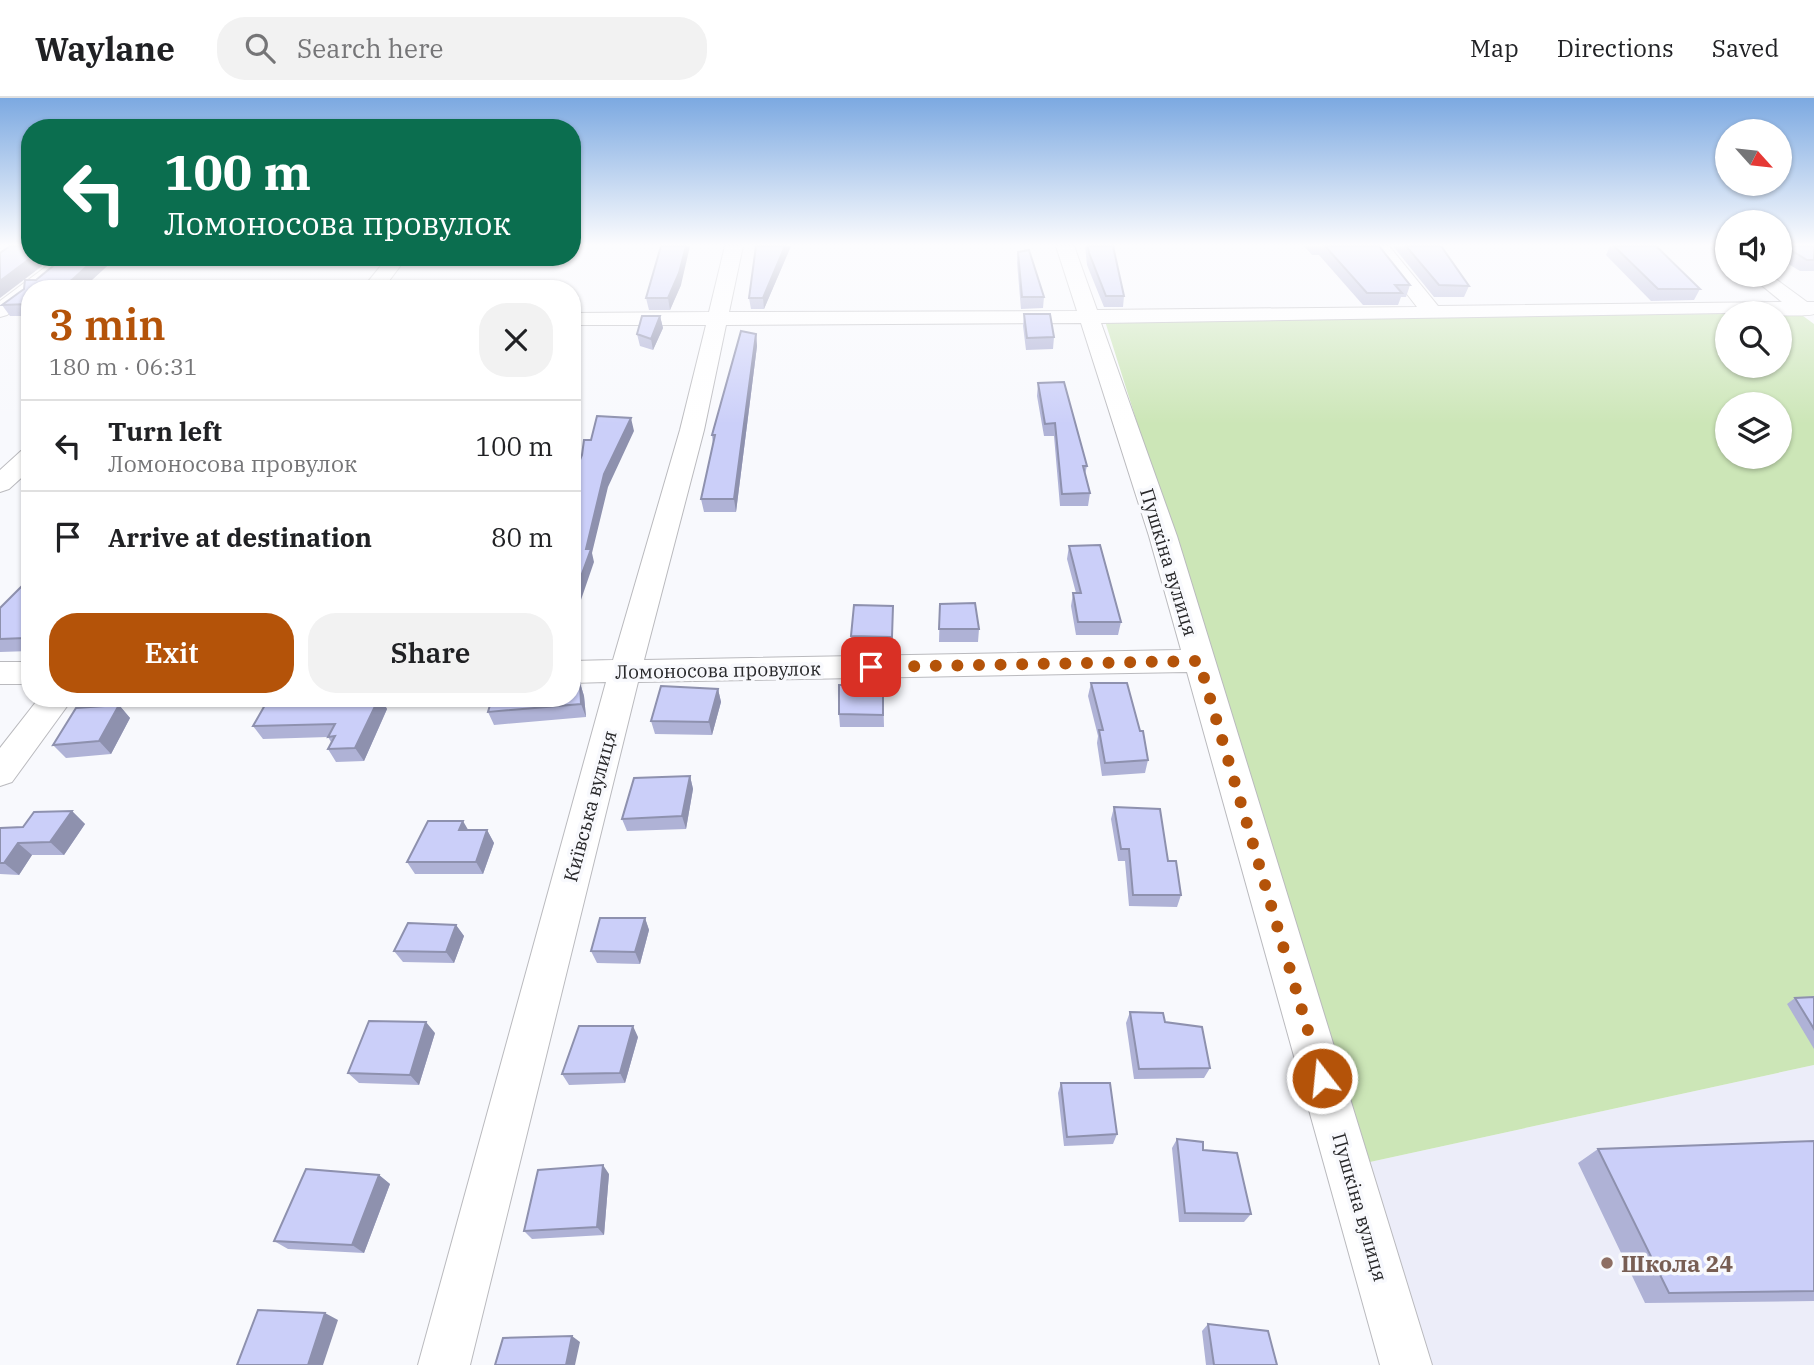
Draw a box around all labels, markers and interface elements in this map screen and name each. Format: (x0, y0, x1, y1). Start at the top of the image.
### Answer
search box (217, 17, 707, 80)
text: Waylane (35, 27, 175, 70)
icon: search (241, 29, 279, 67)
text: Search here (297, 31, 443, 65)
text: Map (1470, 32, 1519, 64)
text: Directions (1557, 32, 1674, 64)
text: Saved (1712, 32, 1779, 64)
north arrow (1715, 119, 1792, 196)
map controls (1715, 119, 1792, 469)
text: 100 m (164, 140, 311, 203)
icon: left (49, 147, 140, 238)
text: Ломоносова провулок (164, 202, 511, 244)
button: sound (1715, 210, 1792, 287)
text: 3 min (49, 297, 166, 352)
button: search (1715, 301, 1792, 378)
button: close (479, 303, 553, 377)
text: 180 m · 06:31 (49, 351, 198, 381)
button: layers (1715, 392, 1792, 469)
text: Turn left (108, 414, 222, 448)
icon: left (49, 427, 87, 465)
text: 100 m (475, 429, 553, 463)
text: Ломоносова провулок (108, 448, 357, 478)
street label: Пушкіна вулиця (1135, 485, 1203, 639)
icon: arrive (49, 518, 87, 556)
text: Arrive at destination (108, 520, 372, 554)
text: 80 m (491, 520, 553, 554)
button: Exit (49, 613, 294, 693)
button: Share (308, 613, 553, 693)
pin (841, 637, 901, 697)
icon: arrive (852, 648, 890, 686)
street label: Ломоносова провулок (615, 656, 821, 684)
street label: Київська вулиця (558, 728, 622, 884)
position arrow (1285, 1041, 1359, 1115)
street label: Пушкіна вулиця (1327, 1130, 1393, 1284)
place label: Школа 24 (1621, 1248, 1733, 1278)
marker: Школа 24 (1599, 1255, 1615, 1271)

